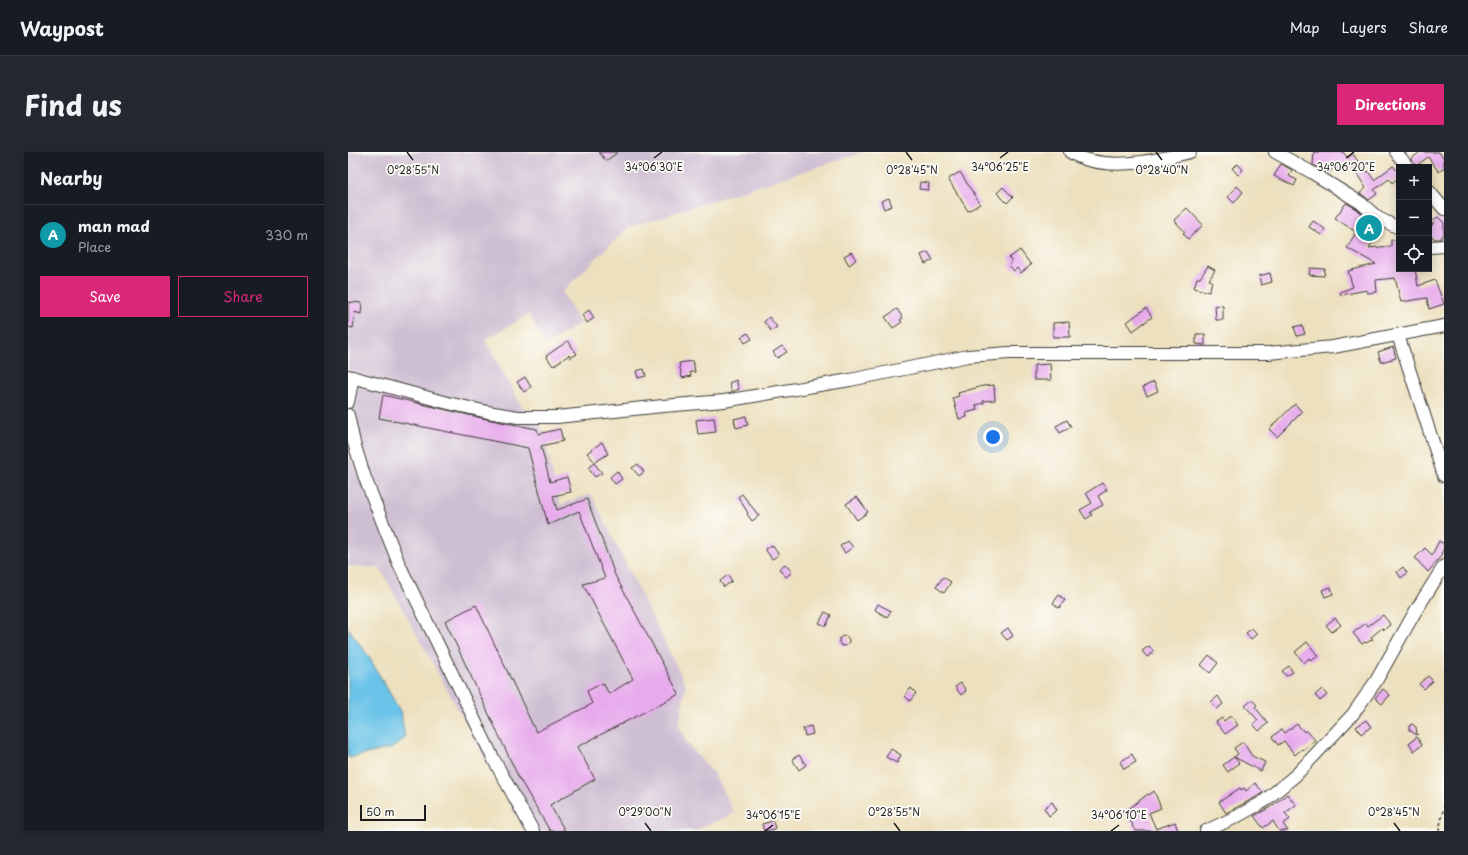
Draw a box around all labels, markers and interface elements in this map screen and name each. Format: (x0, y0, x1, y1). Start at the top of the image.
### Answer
text: Waypost (20, 14, 104, 42)
text: Map (1290, 17, 1320, 38)
text: Layers (1342, 17, 1387, 38)
text: Share (1409, 17, 1448, 38)
text: Find us (24, 83, 122, 126)
button: Directions (1337, 84, 1444, 125)
text: 34°06'30"E (625, 159, 683, 174)
text: 34°06'25"E (971, 159, 1029, 174)
text: 34°06'20"E (1317, 159, 1375, 174)
text: 0°28'55"N (387, 162, 439, 177)
text: 0°28'45"N (886, 162, 938, 177)
text: 0°28'40"N (1136, 162, 1189, 177)
map controls (1396, 164, 1432, 272)
button: + (1396, 164, 1432, 200)
text: Nearby (40, 165, 102, 191)
button: − (1396, 200, 1432, 236)
pin: A (1356, 213, 1382, 243)
text: man mad (78, 214, 150, 237)
text: A (48, 225, 58, 244)
text: 330 m (265, 225, 308, 244)
button: locate (1396, 236, 1432, 272)
text: Place (78, 237, 111, 256)
button: Save (40, 276, 170, 317)
button: Share (178, 276, 308, 317)
your location (983, 427, 1003, 447)
scale bar (360, 803, 426, 822)
text: 50 m (366, 803, 395, 820)
text: 0°29'00"N (618, 804, 672, 819)
text: 0°28'55"N (868, 804, 920, 819)
text: 0°28'45"N (1368, 804, 1420, 819)
text: 34°06'15"E (745, 807, 801, 822)
text: 34°06'10"E (1091, 807, 1147, 822)

